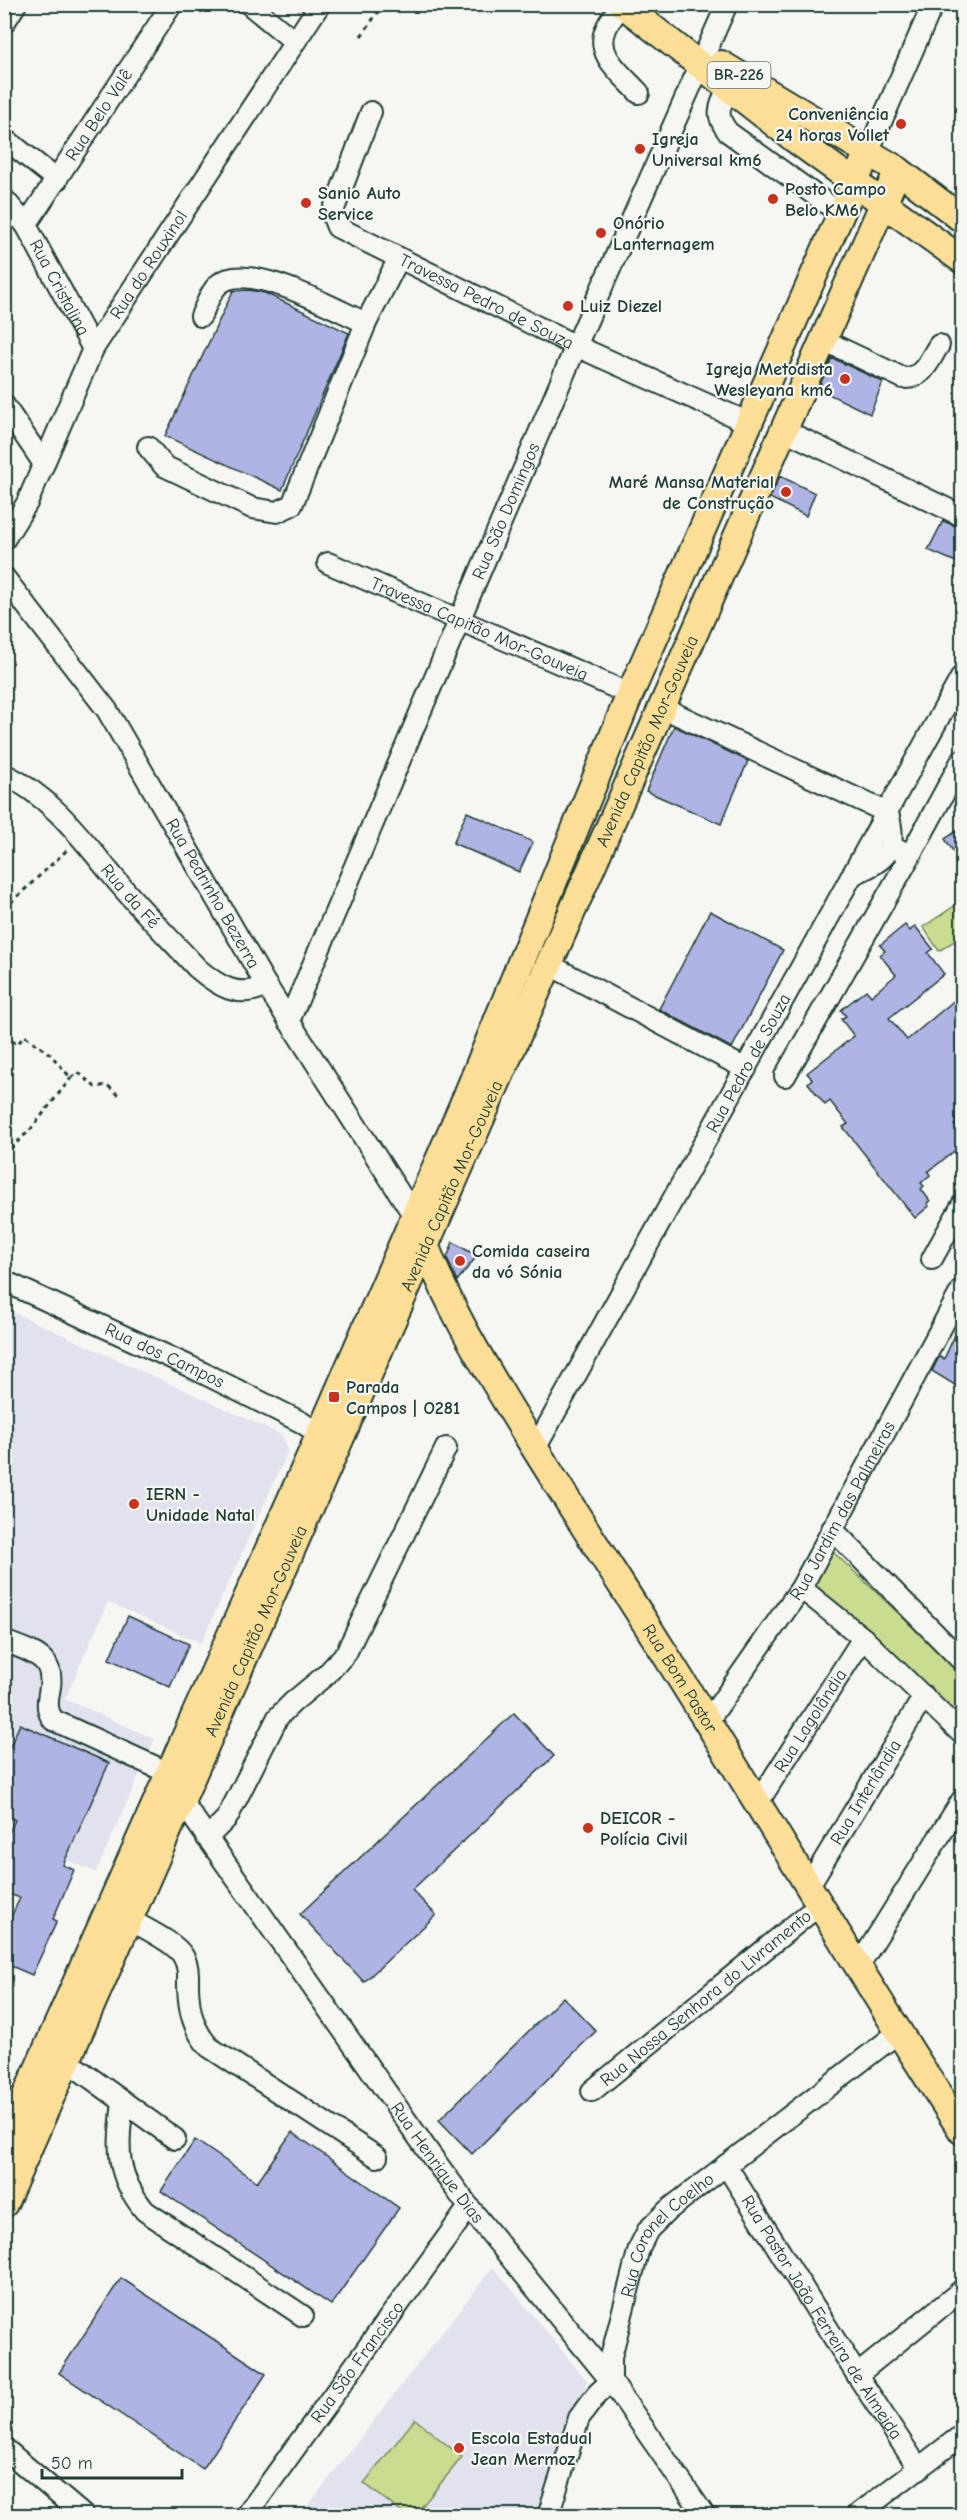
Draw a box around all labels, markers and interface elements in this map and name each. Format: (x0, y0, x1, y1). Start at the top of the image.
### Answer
road number: BR-226 (708, 62, 771, 88)
street label: Rua Belo Valê (61, 65, 137, 165)
place label: Conveniência 24 horas Vollet (776, 104, 890, 146)
marker: Conveniência 24 horas Vollet (894, 117, 908, 131)
place label: Igreja Universal km6 (652, 129, 762, 171)
marker: Igreja Universal km6 (633, 142, 647, 156)
place label: Posto Campo Belo KM6 (785, 179, 886, 221)
place label: Sanio Auto Service (318, 183, 401, 225)
marker: Posto Campo Belo KM6 (766, 192, 780, 206)
marker: Sanio Auto Service (299, 196, 313, 210)
street label: Rua do Rouxinol (105, 206, 192, 323)
place label: Onório Lanternagem (613, 213, 715, 255)
marker: Onório Lanternagem (594, 226, 608, 240)
street label: Rua Cristalina (25, 236, 94, 339)
street label: Travessa Pedro de Souza (396, 249, 577, 354)
place label: Luiz Diezel (580, 296, 662, 317)
marker: Luiz Diezel (561, 299, 575, 313)
place label: Igreja Metodista Wesleyana km6 (706, 359, 833, 401)
marker: Igreja Metodista Wesleyana km6 (838, 372, 852, 386)
street label: Rua São Domingos (467, 440, 544, 583)
place label: Maré Mansa Material de Construção (609, 472, 774, 514)
marker: Maré Mansa Material de Construção (779, 485, 793, 499)
street label: Travessa Capitão Mor-Gouveia (367, 572, 591, 685)
street label: Avenida Capitão Mor-Gouveia (591, 632, 703, 850)
street label: Rua Pedrinho Bezerra (161, 815, 265, 972)
street label: Rua da Fé (97, 860, 164, 932)
street label: Rua Pedro de Souza (701, 990, 795, 1136)
street label: Avenida Capitão Mor-Gouveia (396, 1077, 507, 1295)
place label: Comida caseira da vó Sónia (472, 1241, 590, 1283)
marker: Comida caseira da vó Sónia (453, 1254, 467, 1268)
street label: Rua dos Campos (102, 1318, 228, 1392)
place label: Parada Campos | O281 (346, 1377, 460, 1419)
marker: Parada Campos | O281 (327, 1390, 341, 1404)
street label: Rua Jardim das Palmeiras (785, 1418, 899, 1604)
place label: IERN - Unidade Natal (146, 1484, 255, 1526)
marker: IERN - Unidade Natal (127, 1497, 141, 1511)
street label: Avenida Capitão Mor-Gouveia (200, 1522, 311, 1740)
street label: Rua Bom Pastor (638, 1620, 722, 1737)
street label: Rua Lagolândia (770, 1665, 851, 1776)
street label: Rua Interlândia (826, 1736, 906, 1849)
place label: DEICOR - Polícia Civil (600, 1808, 688, 1850)
marker: DEICOR - Polícia Civil (581, 1821, 595, 1835)
street label: Rua Nossa Senhora do Livramento (596, 1905, 816, 2091)
street label: Rua Henrique Dias (386, 2098, 488, 2227)
street label: Rua Coronel Coelho (616, 2168, 718, 2299)
street label: Rua Pastor João Ferreira de Almeida (737, 2191, 907, 2443)
street label: Rua São Francisco (306, 2297, 408, 2427)
place label: Escola Estadual Jean Mermoz (471, 2428, 592, 2470)
marker: Escola Estadual Jean Mermoz (452, 2441, 466, 2455)
scale bar (42, 2442, 182, 2480)
text: 50 m (51, 2453, 93, 2474)

